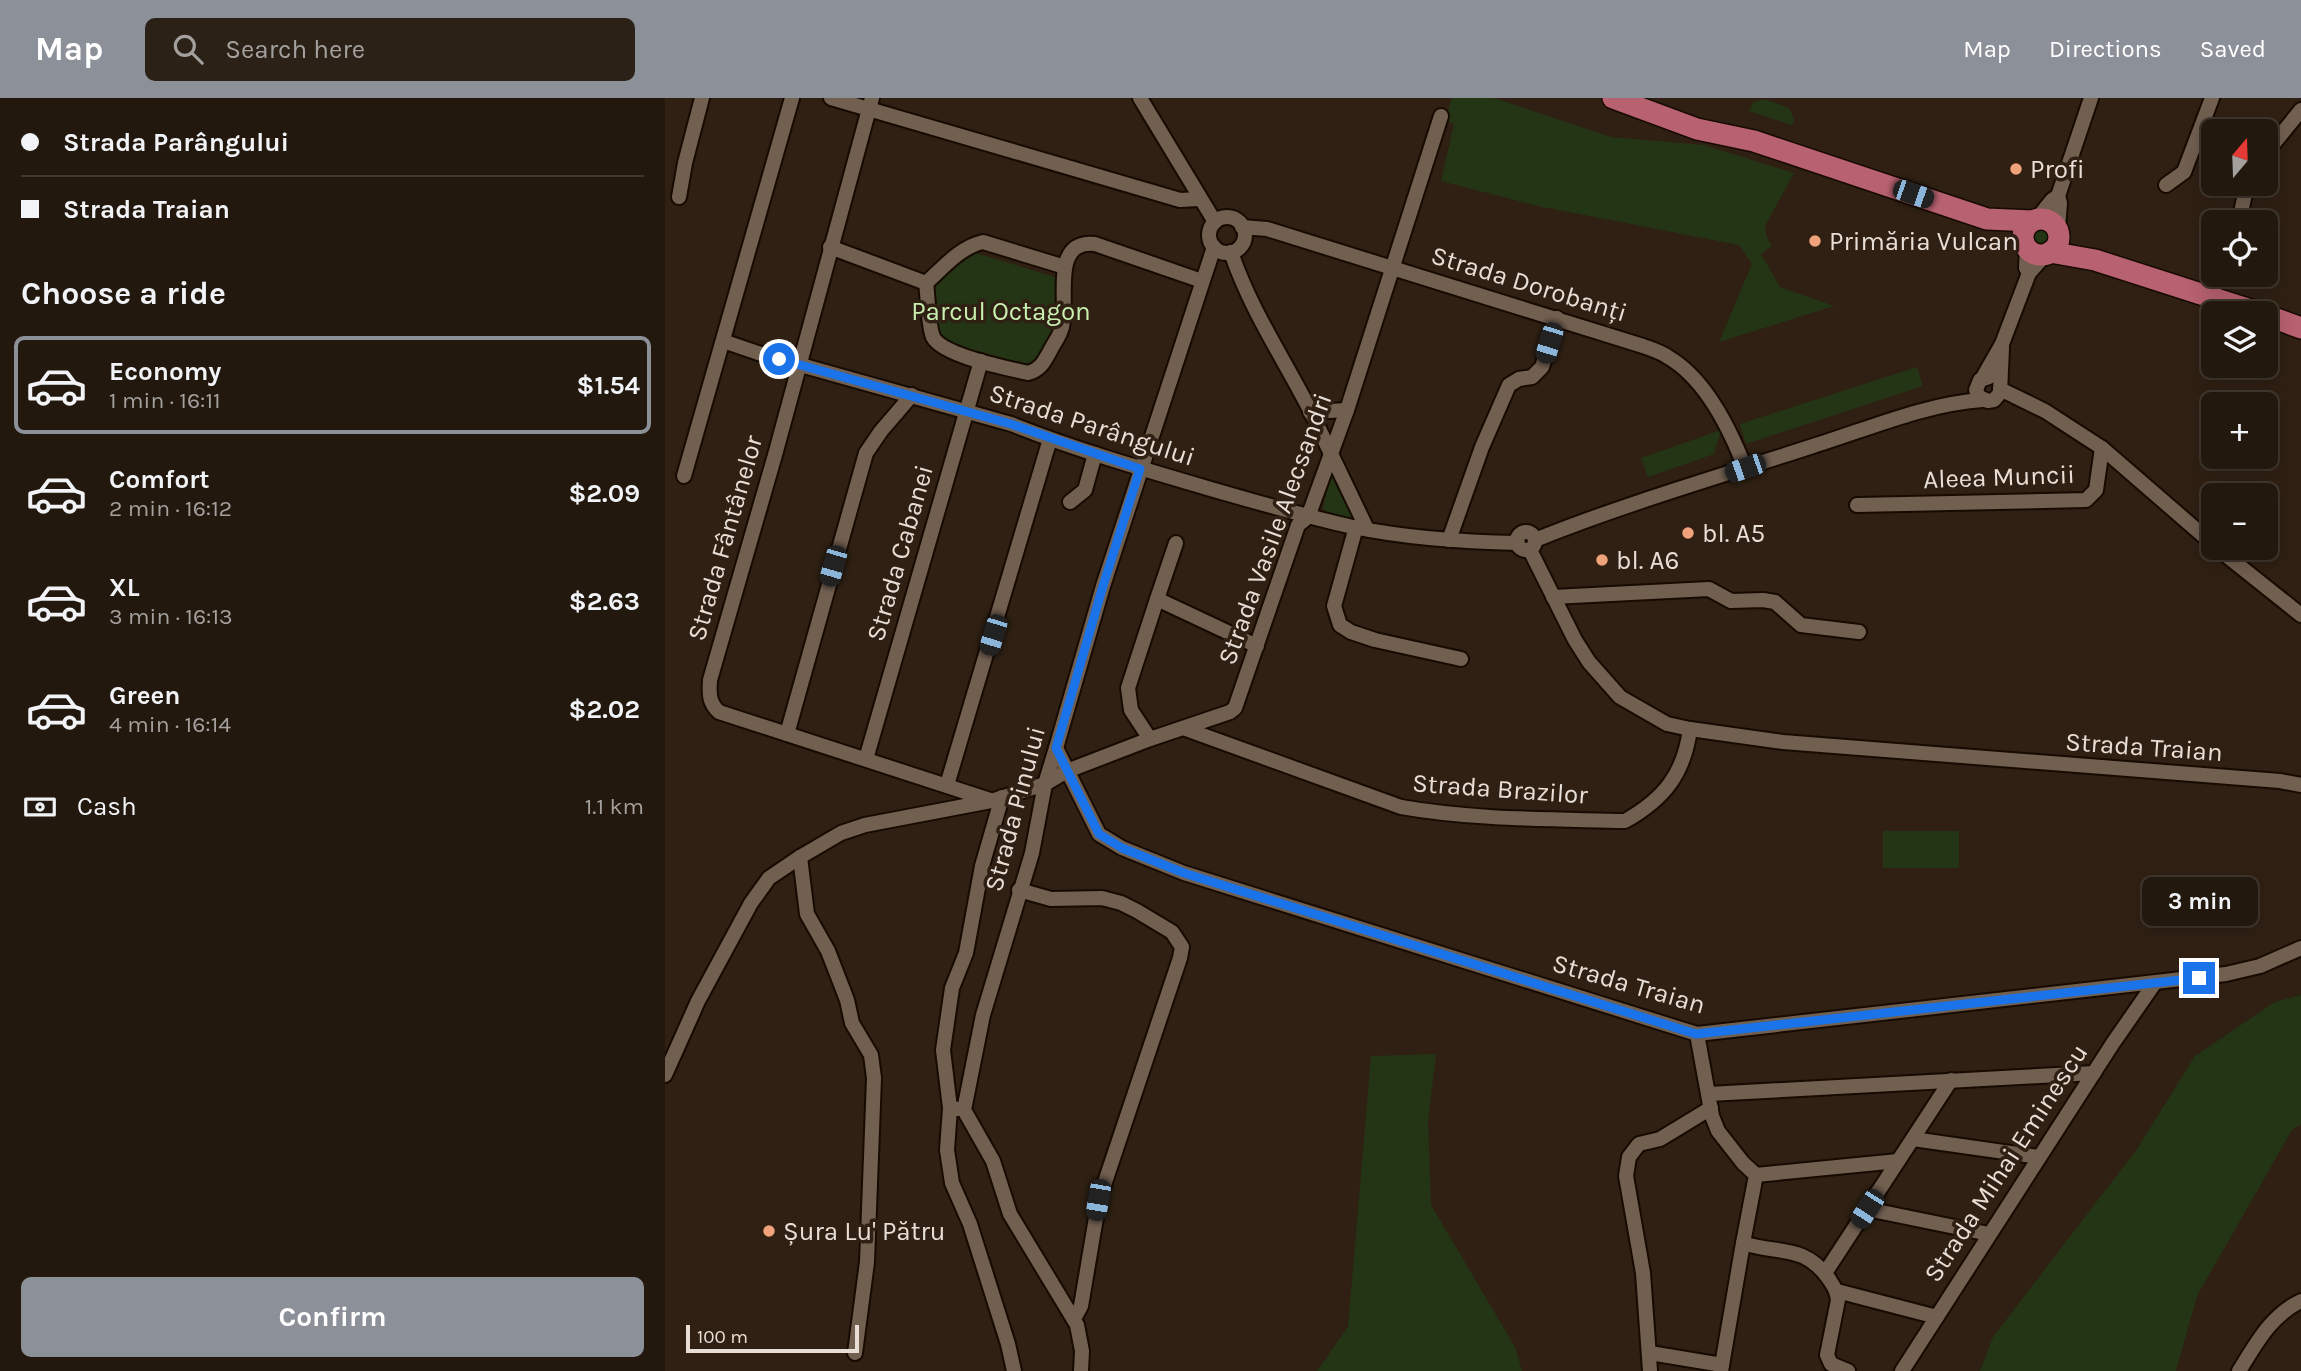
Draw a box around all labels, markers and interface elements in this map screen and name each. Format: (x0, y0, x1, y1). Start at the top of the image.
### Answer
search box (145, 18, 635, 81)
text: Map (35, 30, 103, 68)
icon: search (169, 30, 207, 68)
text: Search here (225, 34, 365, 65)
text: Map (1963, 35, 2011, 63)
text: Directions (2049, 35, 2162, 63)
text: Saved (2200, 35, 2266, 63)
north arrow (2201, 119, 2279, 196)
map controls (2201, 119, 2278, 560)
text: Strada Parângului (63, 127, 289, 158)
place label: Profi (2030, 154, 2085, 185)
marker: Profi (2008, 161, 2024, 177)
car (1890, 177, 1937, 211)
text: Strada Traian (63, 194, 230, 225)
button: locate (2201, 210, 2278, 287)
place label: Primăria Vulcan (1829, 226, 2018, 257)
marker: Primăria Vulcan (1807, 233, 1823, 249)
street label: Strada Dorobanți (1427, 239, 1631, 329)
text: Choose a ride (21, 275, 226, 312)
park label: Parcul Octagon (911, 296, 1091, 327)
button: layers (2201, 301, 2278, 378)
car (1533, 320, 1566, 366)
route start (763, 343, 795, 375)
icon: car (25, 354, 88, 417)
text: Economy (109, 356, 221, 387)
text: $1.54 (577, 370, 640, 401)
street label: Strada Parângului (985, 377, 1199, 473)
text: 1 min · 16:11 (109, 387, 221, 414)
street label: Strada Vasile Alecsandri (1211, 389, 1339, 669)
button: + (2201, 392, 2278, 469)
street label: Strada Fântânelor (681, 431, 769, 644)
car (1722, 451, 1769, 485)
street label: Aleea Muncii (1923, 459, 2075, 495)
street label: Strada Cabanei (860, 461, 940, 645)
icon: car (25, 462, 88, 525)
text: Comfort (109, 464, 210, 495)
text: $2.09 (568, 478, 640, 509)
button: − (2201, 483, 2278, 560)
text: 2 min · 16:12 (109, 495, 232, 522)
place label: bl. A5 (1702, 518, 1765, 549)
marker: bl. A5 (1680, 525, 1696, 541)
car (818, 543, 849, 589)
place label: bl. A6 (1616, 545, 1679, 576)
marker: bl. A6 (1594, 552, 1610, 568)
icon: car (25, 570, 88, 633)
text: XL (109, 572, 140, 603)
text: $2.63 (569, 586, 640, 617)
text: 3 min · 16:13 (109, 603, 233, 630)
car (977, 612, 1010, 658)
icon: car (25, 678, 88, 741)
text: Green (109, 680, 181, 711)
text: $2.02 (569, 694, 640, 725)
text: 4 min · 16:14 (109, 711, 231, 738)
street label: Strada Pinului (978, 723, 1052, 895)
street label: Strada Traian (2064, 726, 2224, 768)
street label: Strada Brazilor (1411, 767, 1589, 811)
icon: cash (21, 788, 59, 826)
text: Cash (77, 791, 137, 822)
text: 1.1 km (585, 793, 644, 820)
callout: 3 min (2141, 876, 2257, 926)
text: 3 min (2168, 888, 2232, 915)
street label: Strada Traian (1549, 947, 1709, 1021)
route end (2183, 962, 2215, 994)
street label: Strada Mihai Eminescu (1917, 1038, 2095, 1288)
car (1085, 1177, 1112, 1223)
car (1847, 1186, 1888, 1232)
place label: Șura Lu' Pătru (783, 1216, 946, 1247)
marker: Șura Lu' Pătru (761, 1223, 777, 1239)
button: Confirm (21, 1277, 644, 1357)
scale bar (686, 1322, 859, 1354)
text: 100 m (697, 1326, 748, 1348)

